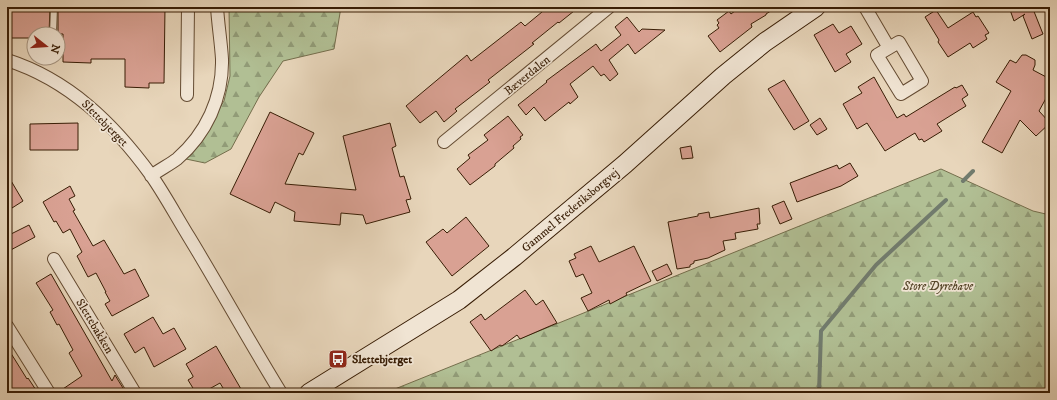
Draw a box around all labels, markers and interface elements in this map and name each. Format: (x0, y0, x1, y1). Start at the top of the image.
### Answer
north arrow (26, 26, 66, 66)
text: N (47, 42, 63, 55)
street label: Bæverdalen (501, 52, 554, 99)
street label: Slettebjerget (78, 97, 131, 150)
street label: Gammel Frederiksborgvej (519, 165, 622, 255)
park label: Store Dyrehave (902, 279, 974, 294)
street label: Slettebakken (72, 296, 117, 357)
bus stop icon: Slettebjerget (327, 348, 349, 370)
place label: Slettebjerget (352, 352, 412, 367)

